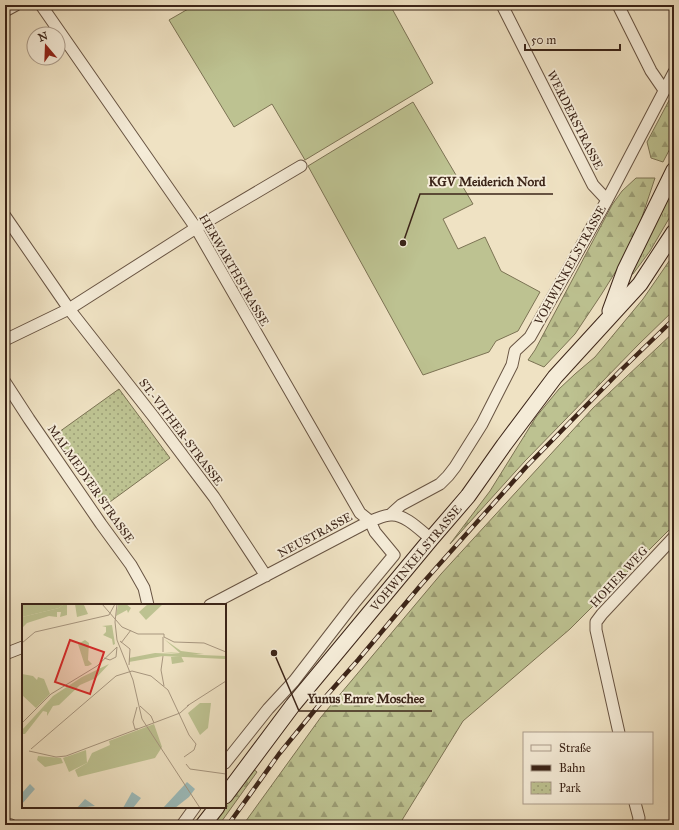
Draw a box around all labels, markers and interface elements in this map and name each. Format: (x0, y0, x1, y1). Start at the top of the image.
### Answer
north arrow (26, 26, 66, 66)
scale bar (525, 26, 620, 52)
text: N (36, 29, 50, 45)
text: 50 m (531, 33, 556, 47)
street label: WERDERSTRASSE (544, 68, 606, 172)
callout: KGV Meiderich Nord (420, 169, 553, 194)
text: KGV Meiderich Nord (429, 174, 546, 190)
street label: VOHWINKELSTRASSE (531, 203, 609, 328)
street label: HERWARTHSTRASSE (196, 212, 272, 329)
street label: ST.-VITHER-STRASSE (136, 376, 226, 489)
street label: MALMEDYER STRASSE (45, 422, 137, 546)
street label: VOHWINKELSTRASSE (367, 502, 465, 615)
street label: NEUSTRASSE (275, 509, 355, 560)
street label: HOHER WEG (587, 544, 651, 610)
inset map (22, 604, 226, 808)
callout: Yunus Emre Moschee (299, 686, 432, 711)
text: Yunus Emre Moschee (306, 691, 425, 707)
legend (523, 732, 653, 804)
text: Straße (559, 741, 591, 755)
text: Bahn (559, 761, 586, 775)
text: Park (559, 781, 581, 795)

